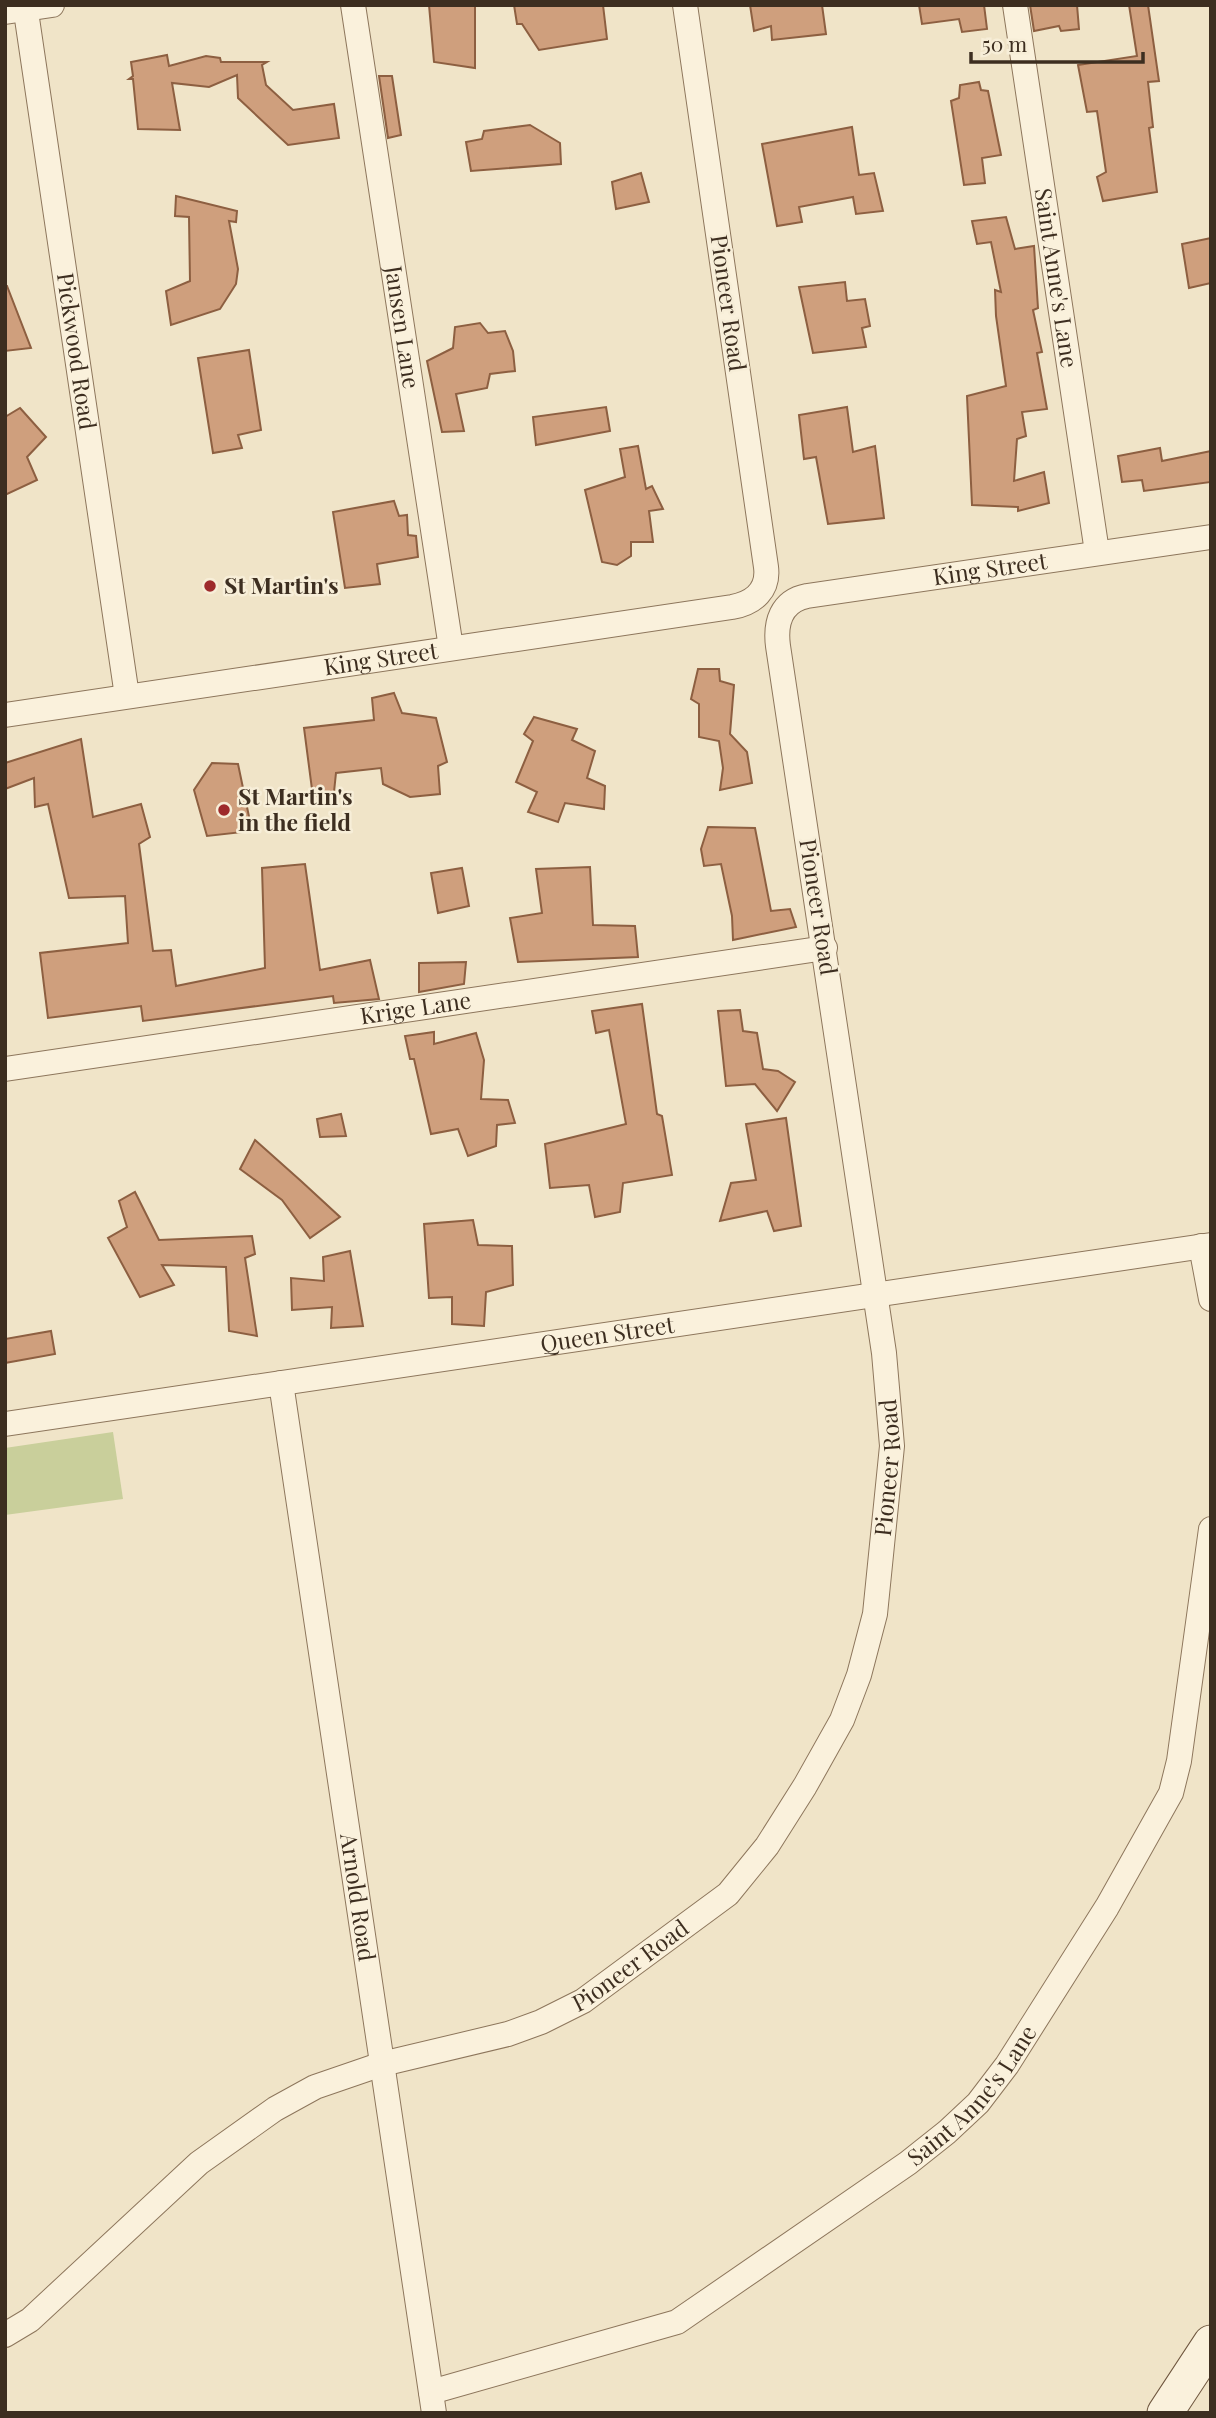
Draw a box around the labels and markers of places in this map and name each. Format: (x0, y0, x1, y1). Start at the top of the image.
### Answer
place label: St Martin's (224, 569, 339, 600)
marker: St Martin's (202, 578, 218, 594)
place label: St Martin's in the field (238, 780, 353, 837)
marker: St Martin's in the field (216, 802, 232, 818)

